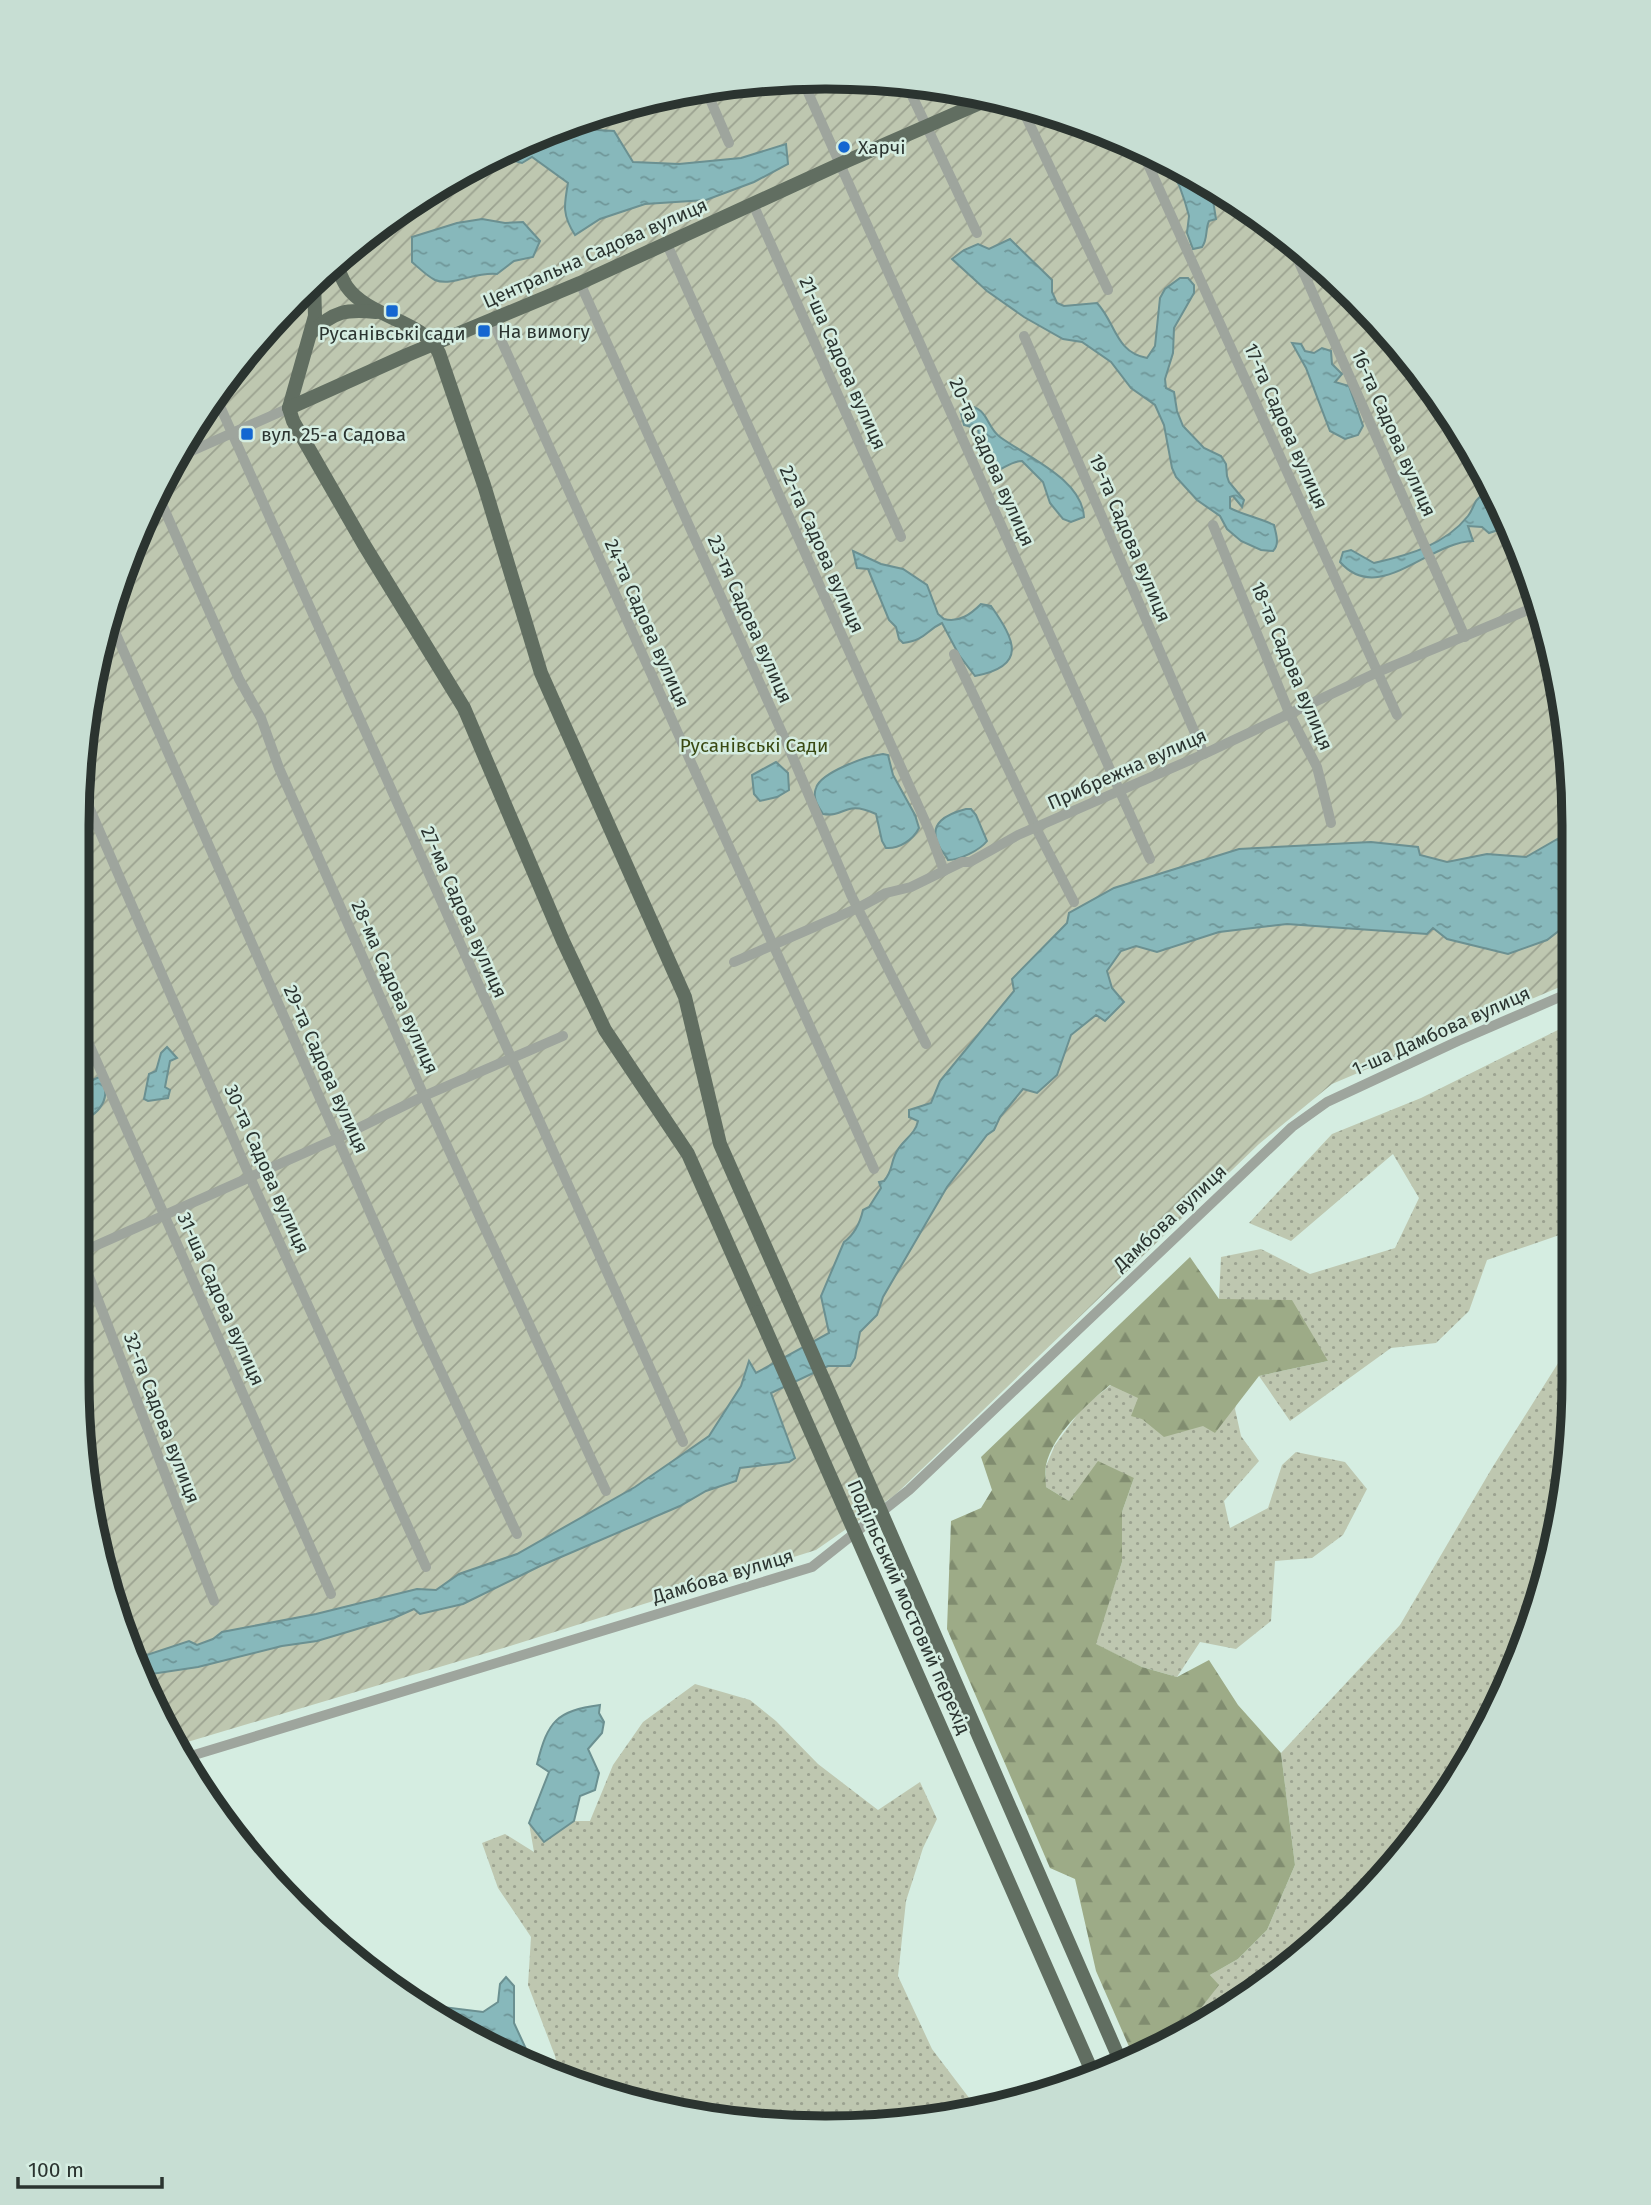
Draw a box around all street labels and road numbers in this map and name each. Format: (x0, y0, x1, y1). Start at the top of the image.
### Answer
street label: Центральна Садова вулиця (479, 193, 711, 313)
street label: 21-ша Садова вулиця (794, 273, 892, 453)
street label: 17-та Садова вулиця (1239, 340, 1333, 512)
street label: 16-та Садова вулиця (1347, 346, 1441, 520)
street label: 20-та Садова вулиця (944, 374, 1040, 550)
street label: 19-та Садова вулиця (1084, 450, 1176, 626)
street label: 22-га Садова вулиця (775, 462, 869, 636)
street label: 23-тя Садова вулиця (703, 531, 797, 707)
street label: 24-та Садова вулиця (600, 535, 694, 711)
street label: 18-та Садова вулиця (1246, 578, 1338, 754)
street label: Прибрежна вулиця (1044, 724, 1210, 814)
street label: 27-ма Садова вулиця (416, 823, 512, 1001)
street label: 28-ма Садова вулиця (346, 897, 444, 1077)
street label: 29-та Садова вулиця (279, 981, 373, 1157)
street label: 1-ша Дамбова вулиця (1348, 981, 1534, 1081)
street label: 30-та Садова вулиця (219, 1081, 315, 1257)
street label: Дамбова вулиця (1108, 1160, 1231, 1277)
street label: 31-ша Садова вулиця (172, 1209, 270, 1389)
street label: 32-га Садова вулиця (119, 1329, 205, 1507)
street label: Подільський мостовий перехід (842, 1476, 976, 1738)
street label: Дамбова вулиця (649, 1544, 796, 1609)

